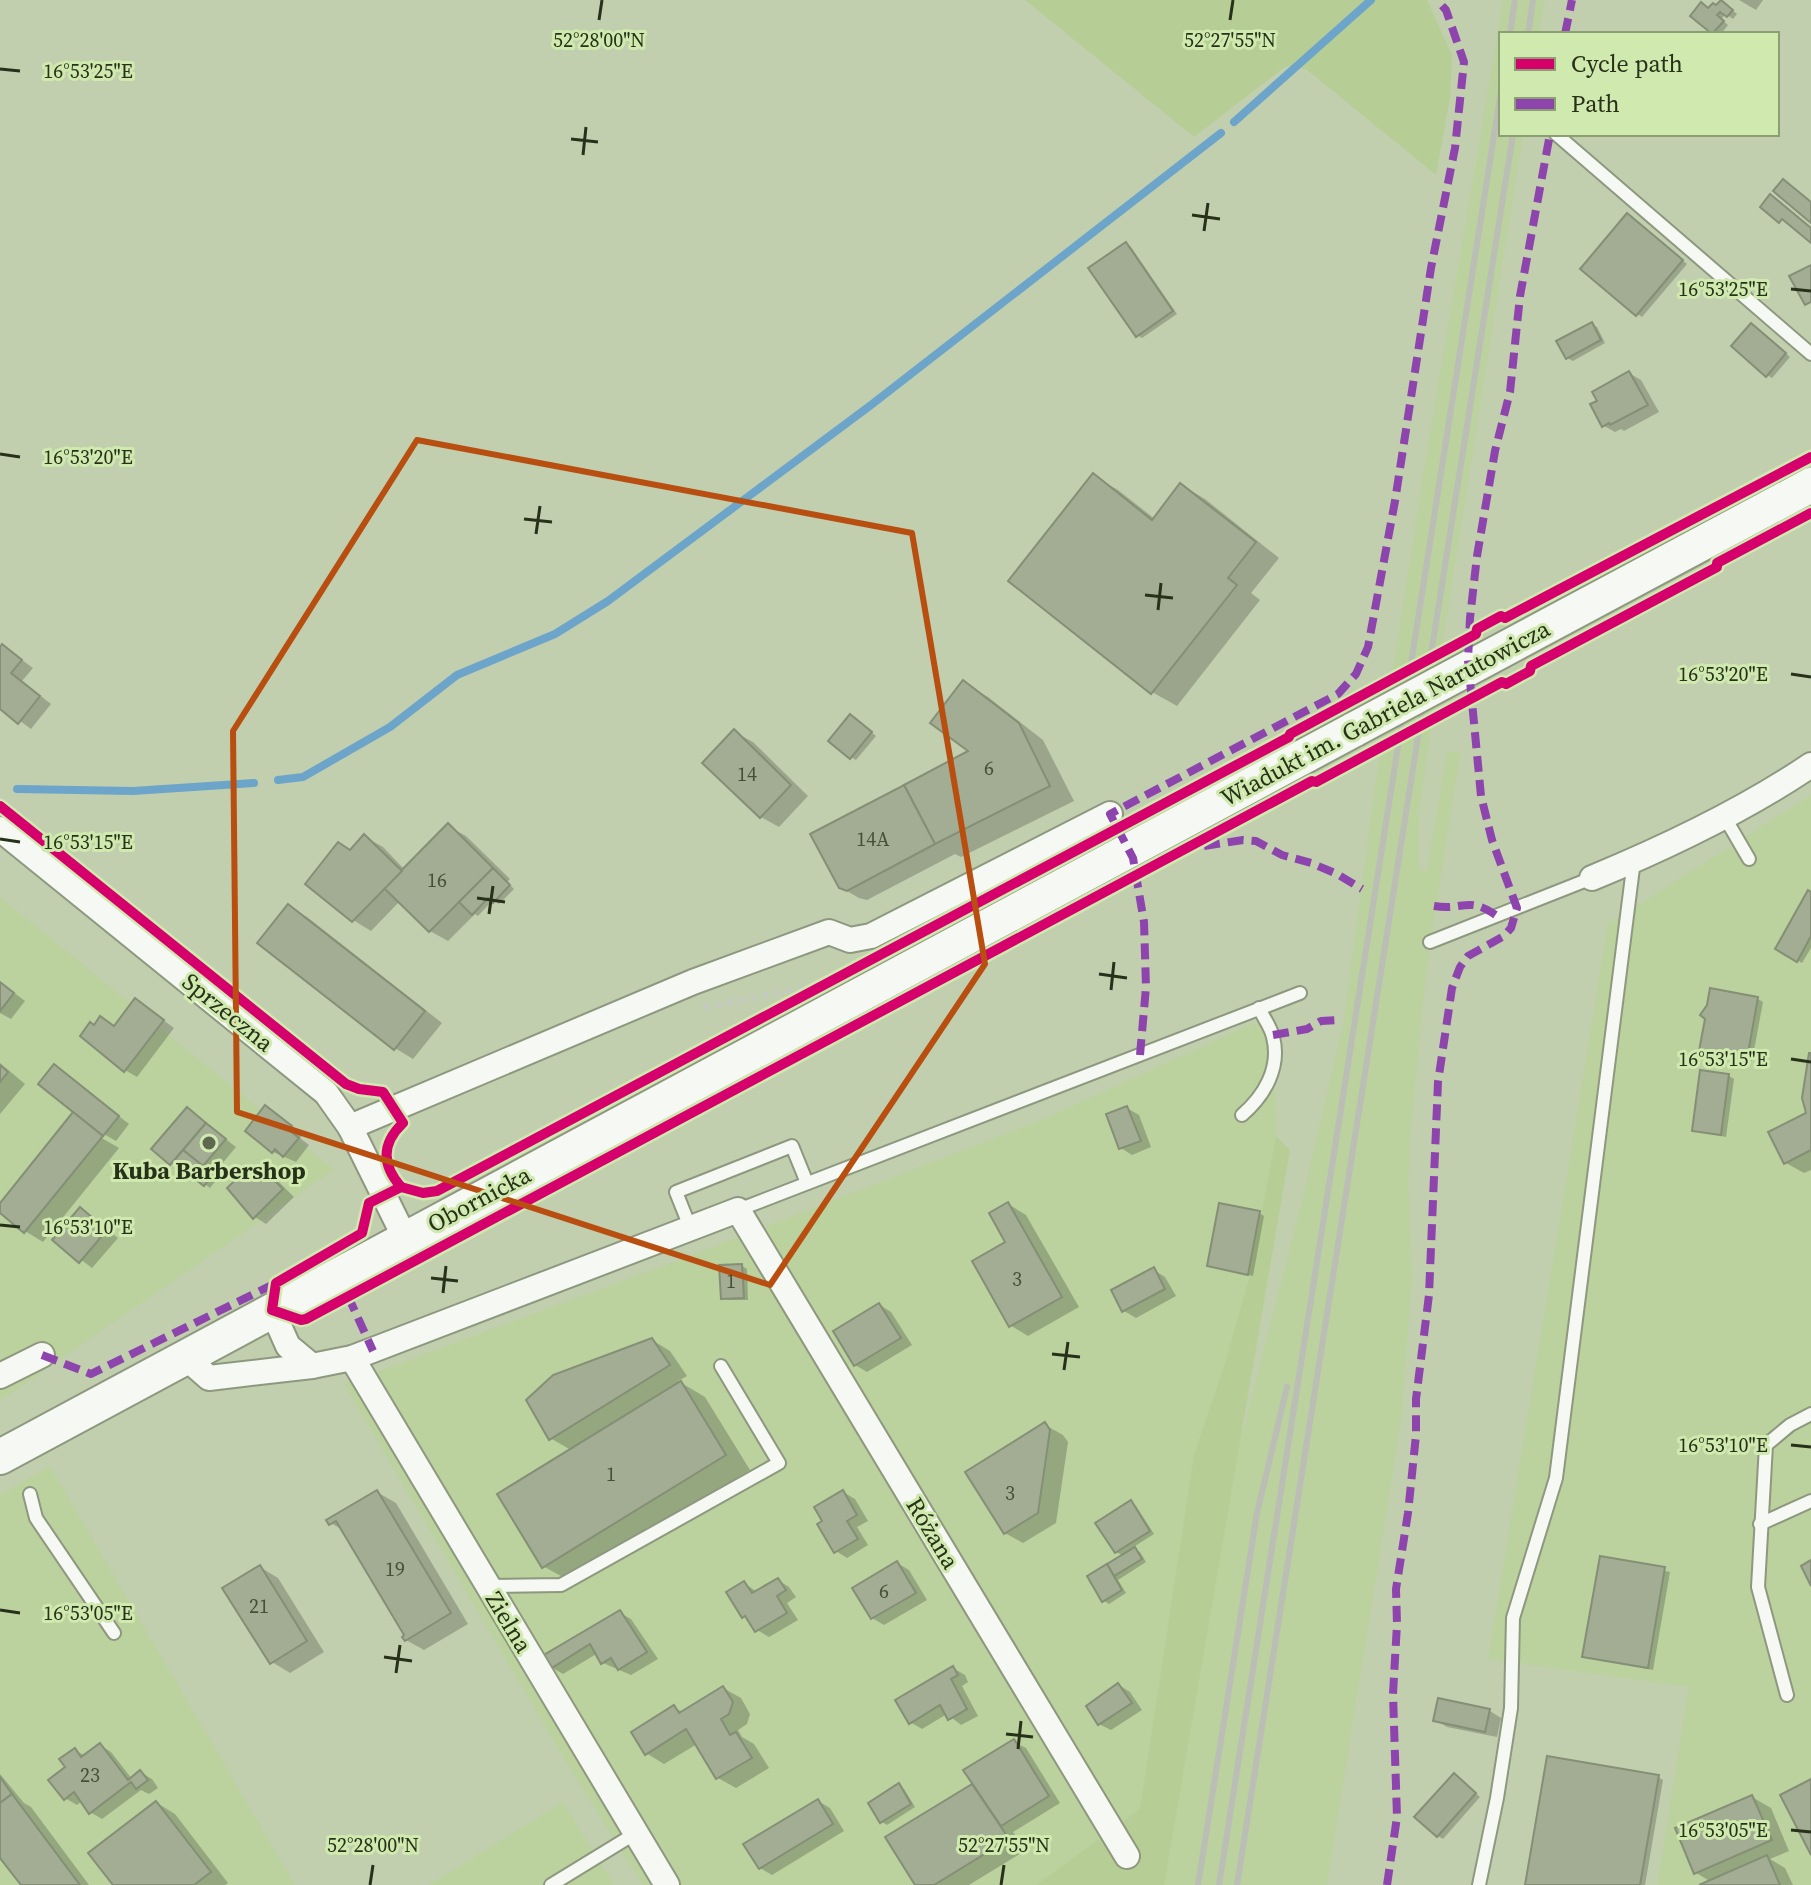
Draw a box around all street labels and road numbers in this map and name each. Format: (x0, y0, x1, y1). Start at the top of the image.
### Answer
street label: Wiadukt im. Gabriela Narutowicza (1214, 612, 1556, 814)
street label: Sprzeczna (175, 965, 281, 1060)
street label: Obornicka (422, 1158, 537, 1240)
street label: Różana (899, 1491, 968, 1576)
street label: Zielna (478, 1585, 541, 1660)

